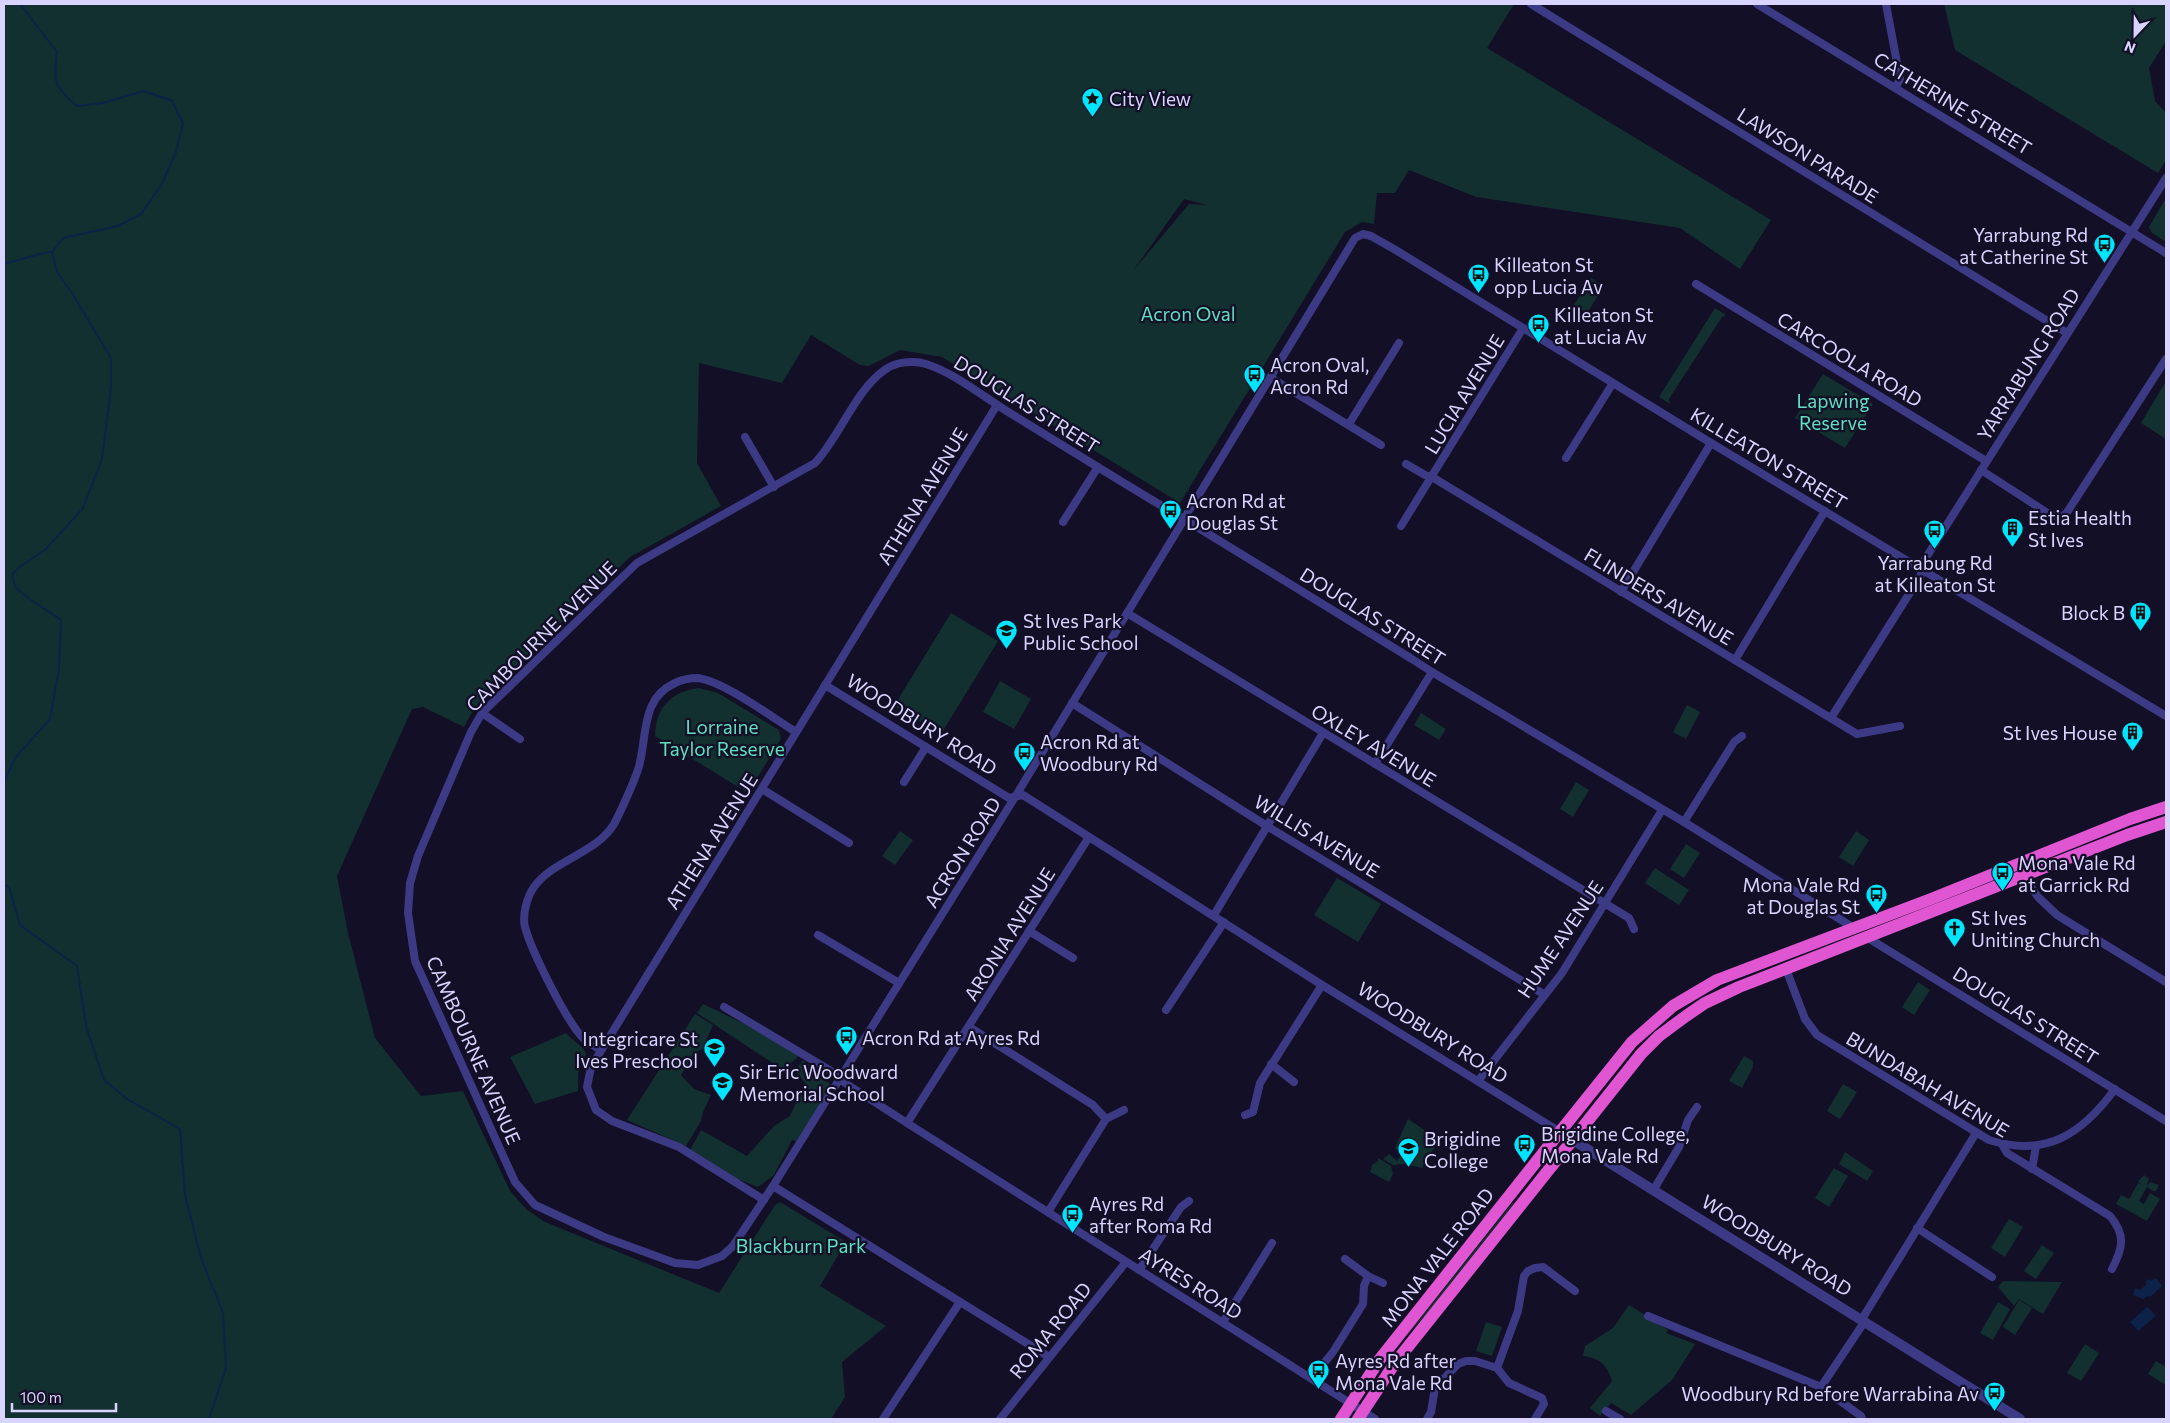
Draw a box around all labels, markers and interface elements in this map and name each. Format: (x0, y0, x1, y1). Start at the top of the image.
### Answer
north arrow (2110, 10, 2160, 60)
text: N (2122, 38, 2138, 57)
street label: CATHERINE STREET (1870, 47, 2036, 159)
place icon: City View (1081, 86, 1105, 117)
place label: City View (1109, 87, 1191, 110)
street label: LAWSON PARADE (1733, 102, 1883, 208)
place label: Yarrabung Rd at Catherine St (1959, 223, 2088, 268)
bus stop icon: Yarrabung Rd at Catherine St (2092, 233, 2116, 264)
place label: Killeaton St opp Lucia Av (1494, 253, 1603, 298)
bus stop icon: Killeaton St opp Lucia Av (1466, 263, 1490, 294)
street label: YARRABUNG ROAD (1972, 284, 2084, 444)
park label: Acron Oval (1140, 302, 1236, 325)
place label: Killeaton St at Lucia Av (1554, 303, 1654, 348)
street label: CARCOOLA ROAD (1773, 307, 1927, 411)
bus stop icon: Killeaton St at Lucia Av (1526, 313, 1550, 344)
street label: LUCIA AVENUE (1419, 330, 1509, 458)
street label: DOUGLAS STREET (950, 350, 1104, 458)
place label: Acron Oval, Acron Rd (1270, 353, 1369, 398)
bus stop icon: Acron Oval, Acron Rd (1242, 363, 1266, 394)
park label: Lapwing Reserve (1796, 389, 1870, 434)
street label: KILLEATON STREET (1687, 402, 1851, 514)
street label: ATHENA AVENUE (872, 423, 972, 569)
place label: Acron Rd at Douglas St (1186, 489, 1286, 534)
bus stop icon: Acron Rd at Douglas St (1158, 499, 1182, 530)
place label: Estia Health St Ives (2028, 506, 2132, 551)
building icon: Estia Health St Ives (2000, 516, 2024, 547)
bus stop icon: Yarrabung Rd at Killeaton St (1923, 519, 1947, 550)
street label: FLINDERS AVENUE (1580, 542, 1738, 650)
place label: Yarrabung Rd at Killeaton St (1875, 551, 1996, 596)
street label: CAMBOURNE AVENUE (461, 556, 621, 716)
street label: DOUGLAS STREET (1296, 562, 1450, 670)
building icon: Block B (2129, 600, 2153, 631)
place label: Block B (2061, 601, 2125, 624)
place label: St Ives Park Public School (1023, 609, 1138, 654)
school or university icon: St Ives Park Public School (995, 619, 1019, 650)
street label: WOODBURY ROAD (843, 668, 1001, 780)
street label: OXLEY AVENUE (1307, 699, 1441, 791)
park label: Lorraine Taylor Reserve (659, 715, 785, 760)
building icon: St Ives House (2121, 720, 2145, 751)
place label: St Ives House (2003, 721, 2117, 744)
place label: Acron Rd at Woodbury Rd (1040, 730, 1158, 775)
bus stop icon: Acron Rd at Woodbury Rd (1012, 740, 1036, 771)
street label: ATHENA AVENUE (660, 769, 762, 913)
street label: WILLIS AVENUE (1250, 790, 1384, 882)
street label: ACRON ROAD (919, 792, 1005, 912)
place label: Mona Vale Rd at Garrick Rd (2018, 851, 2136, 896)
bus stop icon: Mona Vale Rd at Garrick Rd (1990, 861, 2014, 892)
street label: ARONIA AVENUE (959, 863, 1059, 1005)
place label: Mona Vale Rd at Douglas St (1742, 873, 1860, 918)
street label: HUME AVENUE (1512, 876, 1608, 1002)
bus stop icon: Mona Vale Rd at Douglas St (1864, 883, 1888, 914)
place label: St Ives Uniting Church (1971, 906, 2100, 951)
church icon: St Ives Uniting Church (1943, 916, 1967, 947)
street label: CAMBOURNE AVENUE (422, 952, 526, 1148)
street label: DOUGLAS STREET (1949, 961, 2103, 1069)
street label: WOODBURY ROAD (1354, 976, 1512, 1088)
bus stop icon: Acron Rd at Ayres Rd (834, 1025, 858, 1056)
place label: Acron Rd at Ayres Rd (862, 1026, 1040, 1049)
street label: BUNDABAH AVENUE (1842, 1026, 2014, 1142)
place label: Integricare St Ives Preschool (575, 1027, 698, 1072)
school or university icon: Integricare St Ives Preschool (702, 1037, 726, 1068)
place label: Sir Eric Woodward Memorial School (739, 1060, 898, 1105)
school or university icon: Sir Eric Woodward Memorial School (711, 1070, 735, 1101)
place label: Brigidine College, Mona Vale Rd (1541, 1122, 1690, 1167)
place label: Brigidine College (1424, 1127, 1501, 1172)
bus stop icon: Brigidine College, Mona Vale Rd (1513, 1132, 1537, 1163)
school or university icon: Brigidine College (1396, 1137, 1420, 1168)
street label: MONA VALE ROAD (1376, 1183, 1498, 1331)
street label: WOODBURY ROAD (1698, 1189, 1856, 1301)
place label: Ayres Rd after Roma Rd (1089, 1192, 1212, 1237)
bus stop icon: Ayres Rd after Roma Rd (1061, 1202, 1085, 1233)
park label: Blackburn Park (736, 1234, 866, 1257)
street label: AYRES ROAD (1135, 1242, 1247, 1324)
street label: ROMA ROAD (1004, 1277, 1096, 1383)
place label: Ayres Rd after Mona Vale Rd (1335, 1349, 1457, 1394)
bus stop icon: Ayres Rd after Mona Vale Rd (1307, 1359, 1331, 1390)
scale bar (12, 1380, 116, 1412)
bus stop icon: Woodbury Rd before Warrabina Av (1983, 1381, 2007, 1412)
place label: Woodbury Rd before Warrabina Av (1681, 1382, 1979, 1405)
text: 100 m (20, 1388, 62, 1406)

